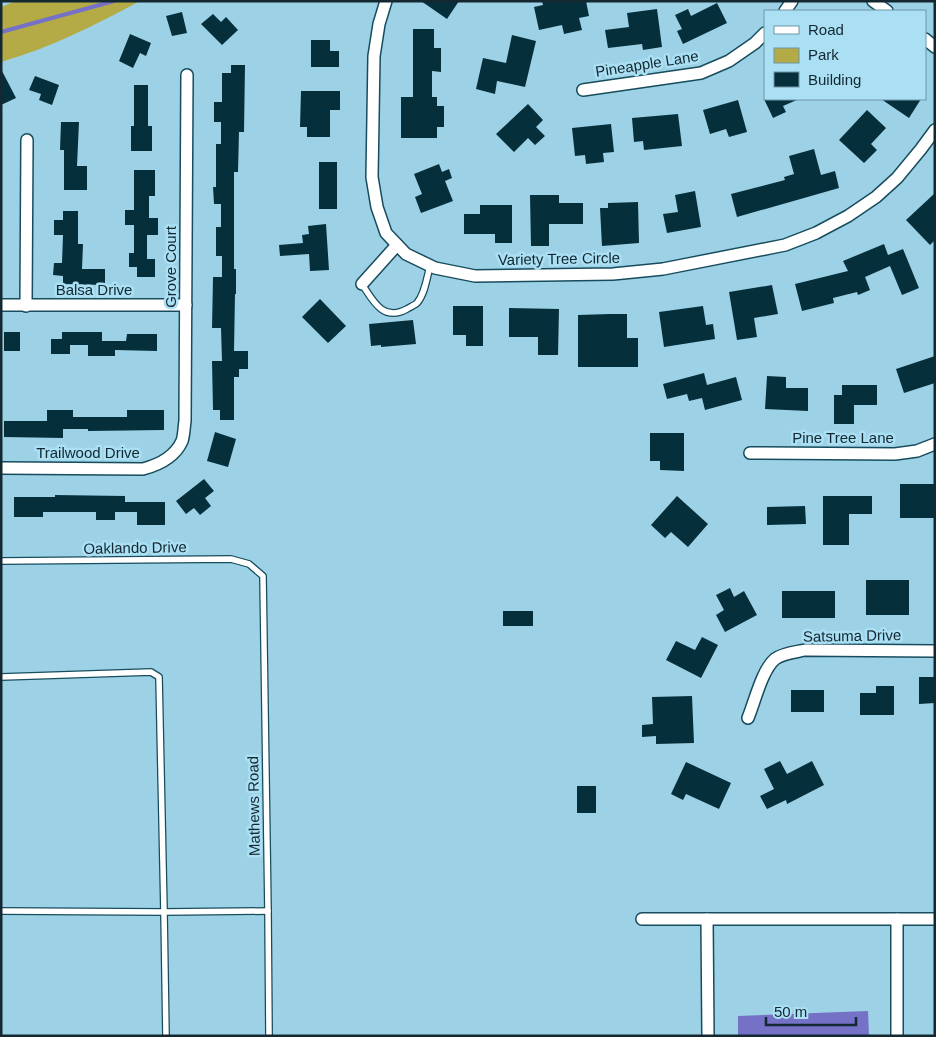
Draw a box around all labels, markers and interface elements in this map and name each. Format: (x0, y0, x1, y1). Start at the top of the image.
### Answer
legend (764, 10, 926, 100)
text: Road (808, 21, 844, 38)
text: Park (808, 46, 839, 63)
street label: Pineapple Lane (594, 47, 700, 80)
text: Building (808, 71, 861, 88)
street label: Grove Court (162, 225, 179, 308)
street label: Variety Tree Circle (498, 249, 620, 268)
street label: Balsa Drive (56, 281, 132, 298)
street label: Pine Tree Lane (792, 429, 894, 446)
street label: Trailwood Drive (36, 444, 140, 461)
street label: Oaklando Drive (83, 538, 187, 557)
street label: Satsuma Drive (803, 626, 901, 645)
street label: Mathews Road (244, 756, 263, 856)
scale bar (766, 994, 856, 1026)
text: 50 m (774, 1003, 807, 1020)

